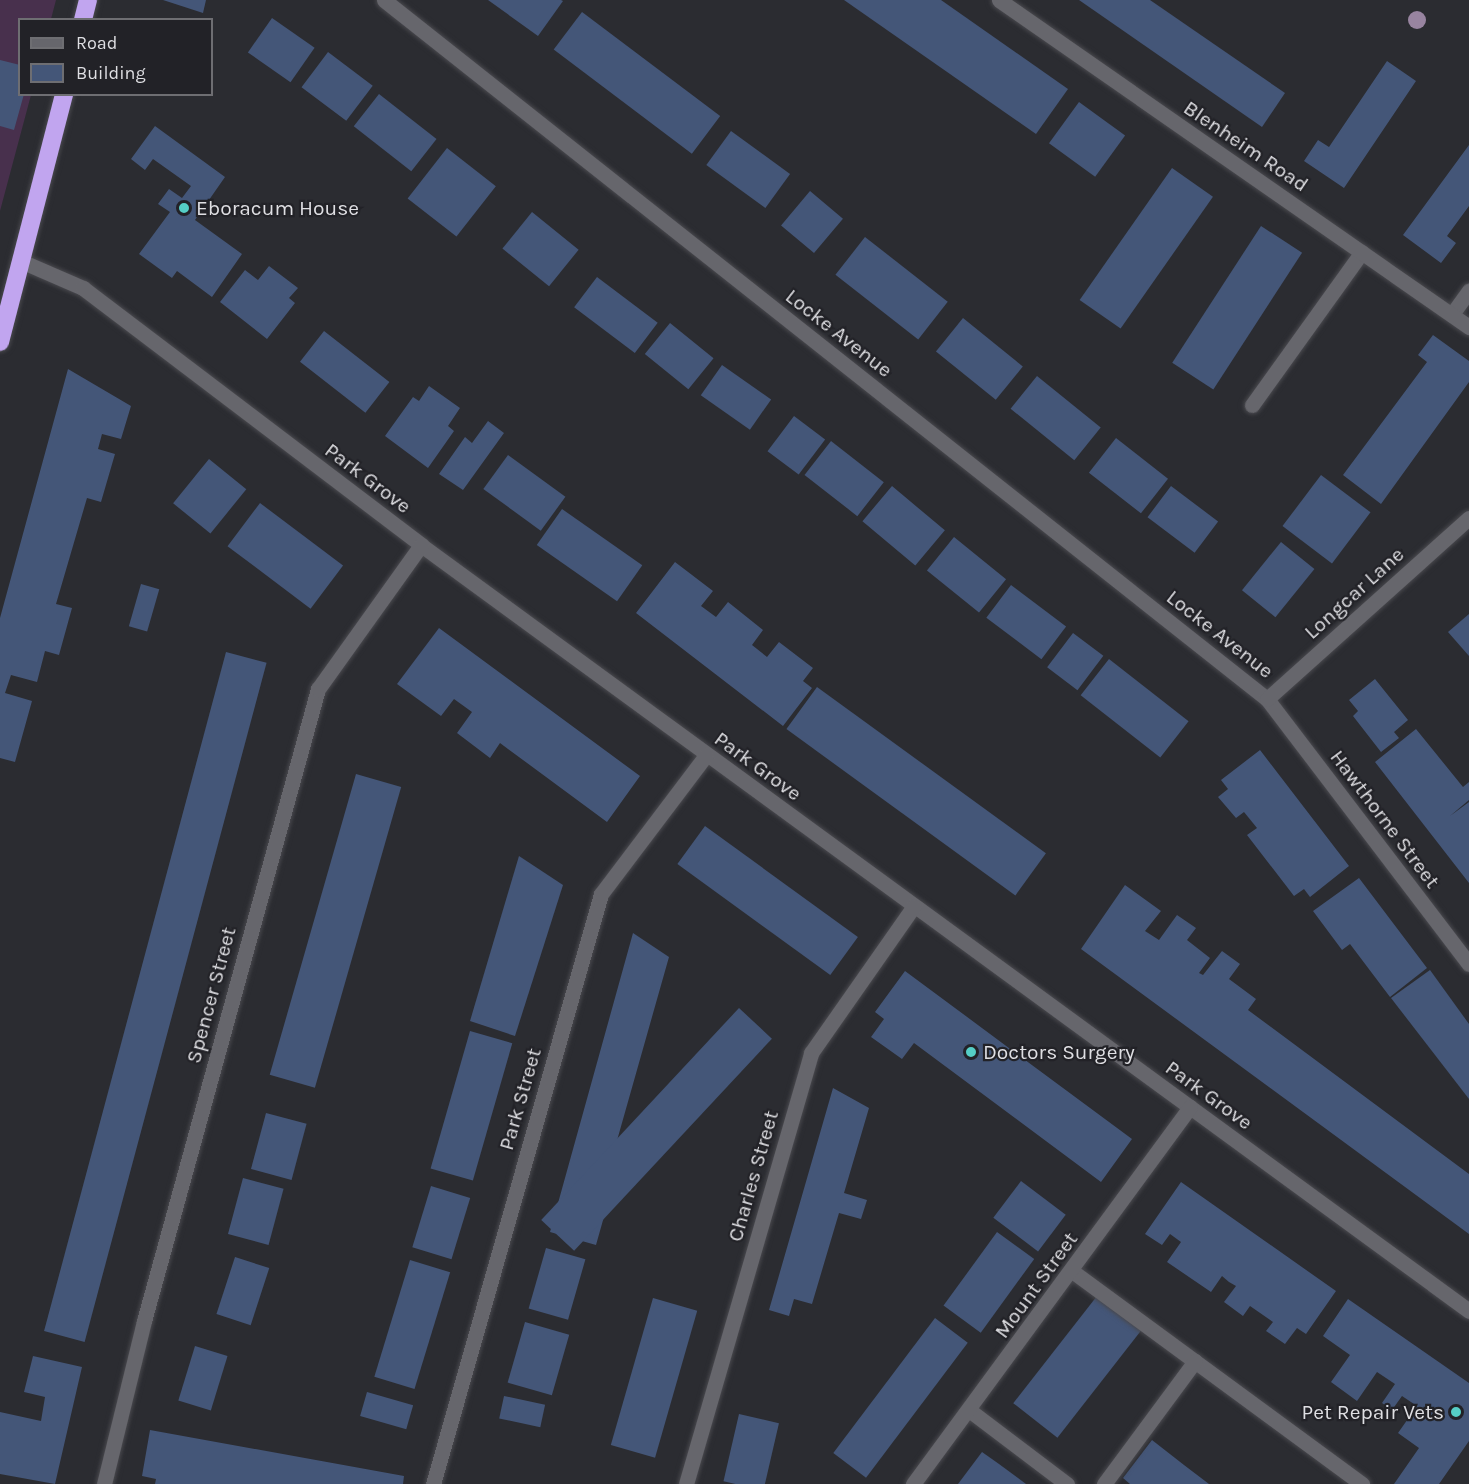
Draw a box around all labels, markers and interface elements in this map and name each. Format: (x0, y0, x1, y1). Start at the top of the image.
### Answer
legend (18, 18, 213, 96)
text: Road (76, 32, 117, 54)
text: Building (76, 62, 146, 84)
street label: Blenheim Road (1179, 95, 1313, 197)
place label: Eboracum House (196, 195, 359, 221)
marker: Eboracum House (177, 201, 191, 215)
street label: Locke Avenue (780, 283, 898, 383)
street label: Park Grove (320, 437, 416, 519)
street label: Longcar Lane (1299, 542, 1409, 644)
street label: Locke Avenue (1161, 584, 1279, 684)
street label: Park Grove (710, 726, 806, 806)
street label: Hawthorne Street (1325, 745, 1445, 893)
street label: Spencer Street (181, 924, 241, 1066)
place label: Doctors Surgery (983, 1039, 1135, 1065)
street label: Park Street (493, 1045, 547, 1153)
marker: Doctors Surgery (964, 1045, 978, 1059)
street label: Park Grove (1161, 1055, 1257, 1135)
street label: Charles Street (722, 1108, 784, 1244)
street label: Mount Street (989, 1227, 1083, 1343)
place label: Pet Repair Vets (1302, 1399, 1444, 1425)
marker: Pet Repair Vets (1449, 1405, 1463, 1419)

